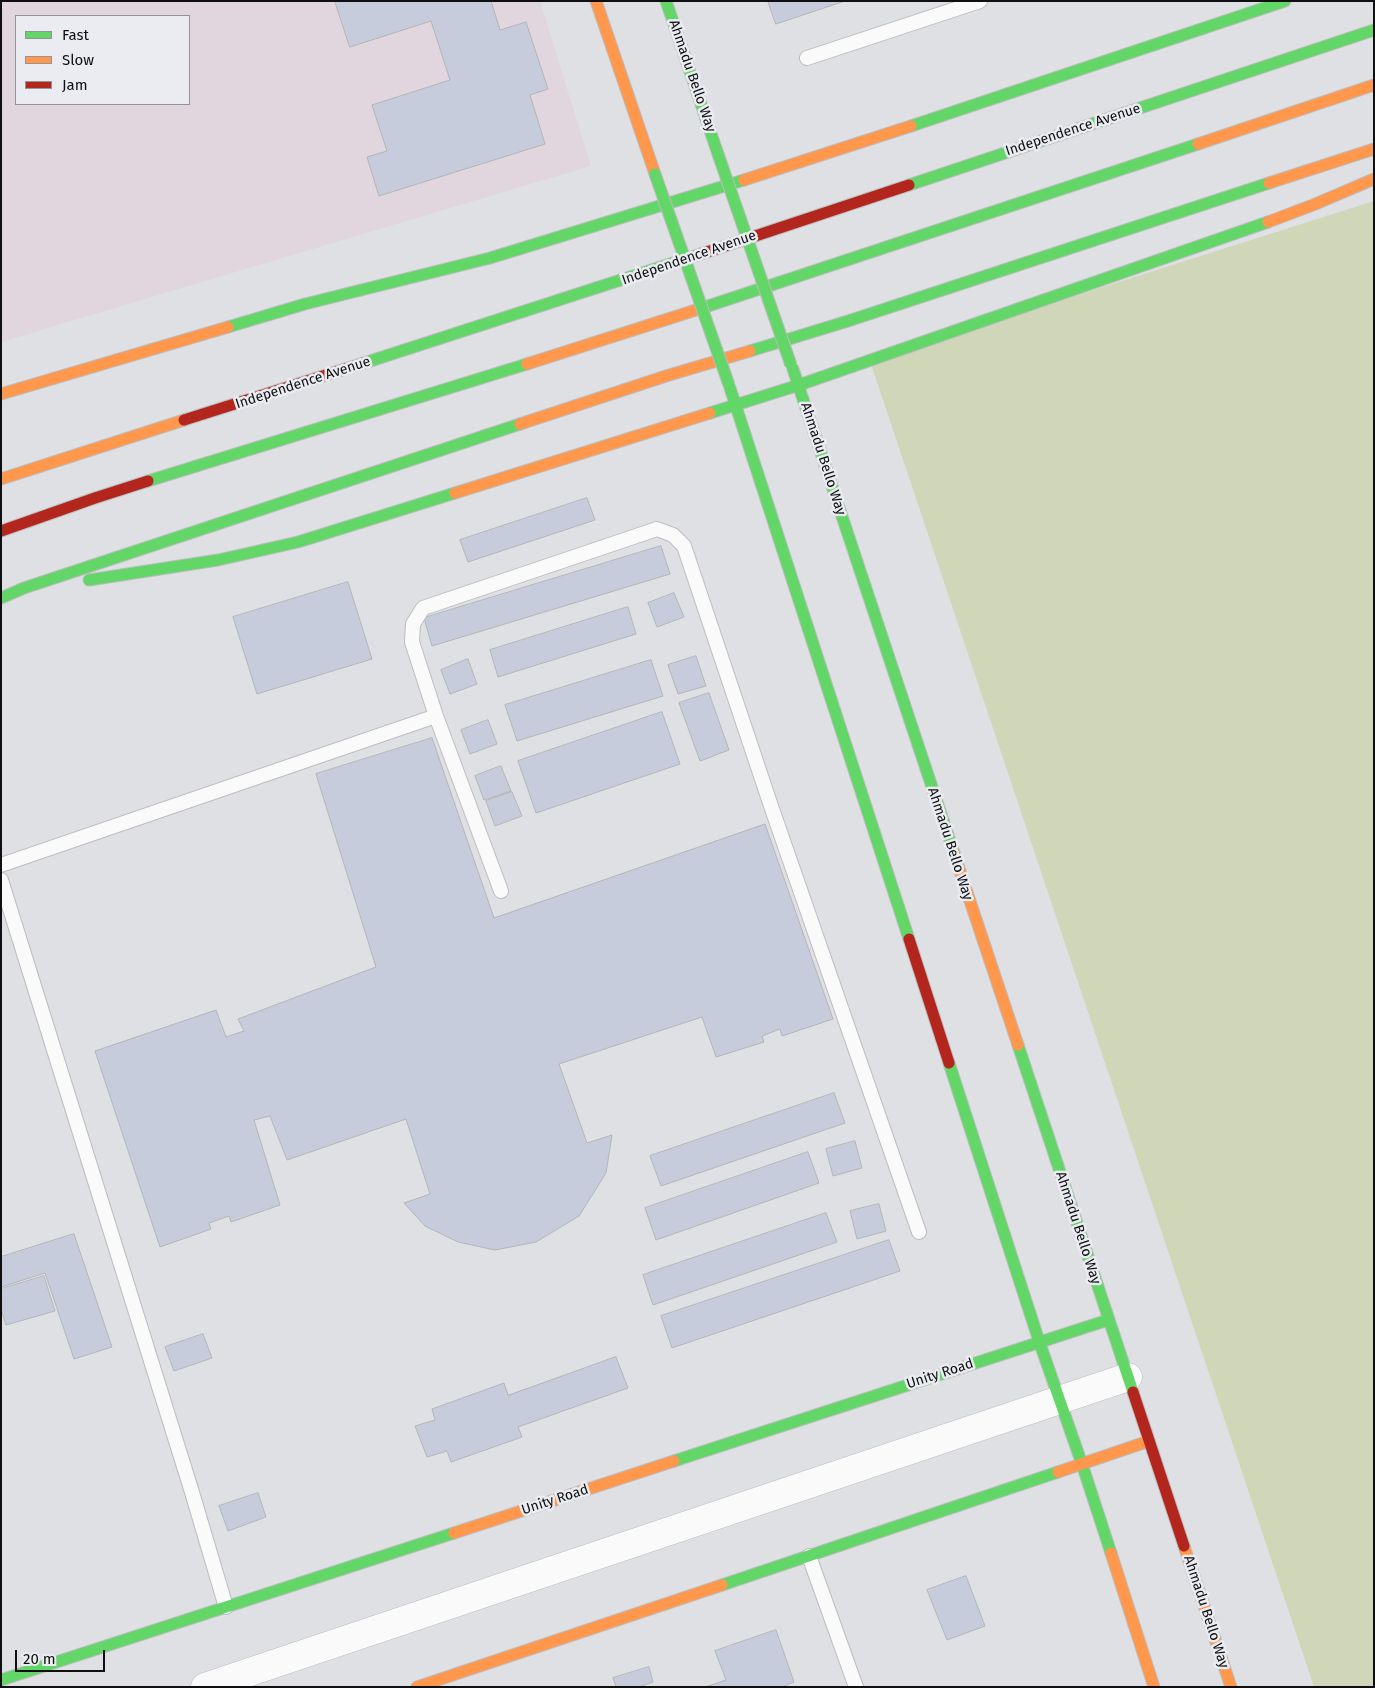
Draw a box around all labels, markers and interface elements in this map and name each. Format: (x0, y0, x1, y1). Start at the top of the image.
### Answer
legend (15, 15, 190, 105)
street label: Ahmadu Bello Way (665, 18, 719, 134)
text: Fast (62, 26, 89, 44)
text: Slow (62, 51, 94, 69)
text: Jam (62, 76, 88, 94)
street label: Independence Avenue (1003, 100, 1143, 160)
street label: Independence Avenue (620, 227, 758, 289)
street label: Independence Avenue (233, 353, 373, 413)
street label: Ahmadu Bello Way (797, 400, 849, 518)
street label: Ahmadu Bello Way (924, 785, 976, 903)
street label: Ahmadu Bello Way (1052, 1169, 1104, 1287)
street label: Unity Road (904, 1355, 976, 1393)
street label: Unity Road (519, 1481, 591, 1519)
street label: Ahmadu Bello Way (1180, 1553, 1232, 1671)
scale bar (18, 1640, 108, 1672)
text: 20 m (23, 1650, 56, 1668)

